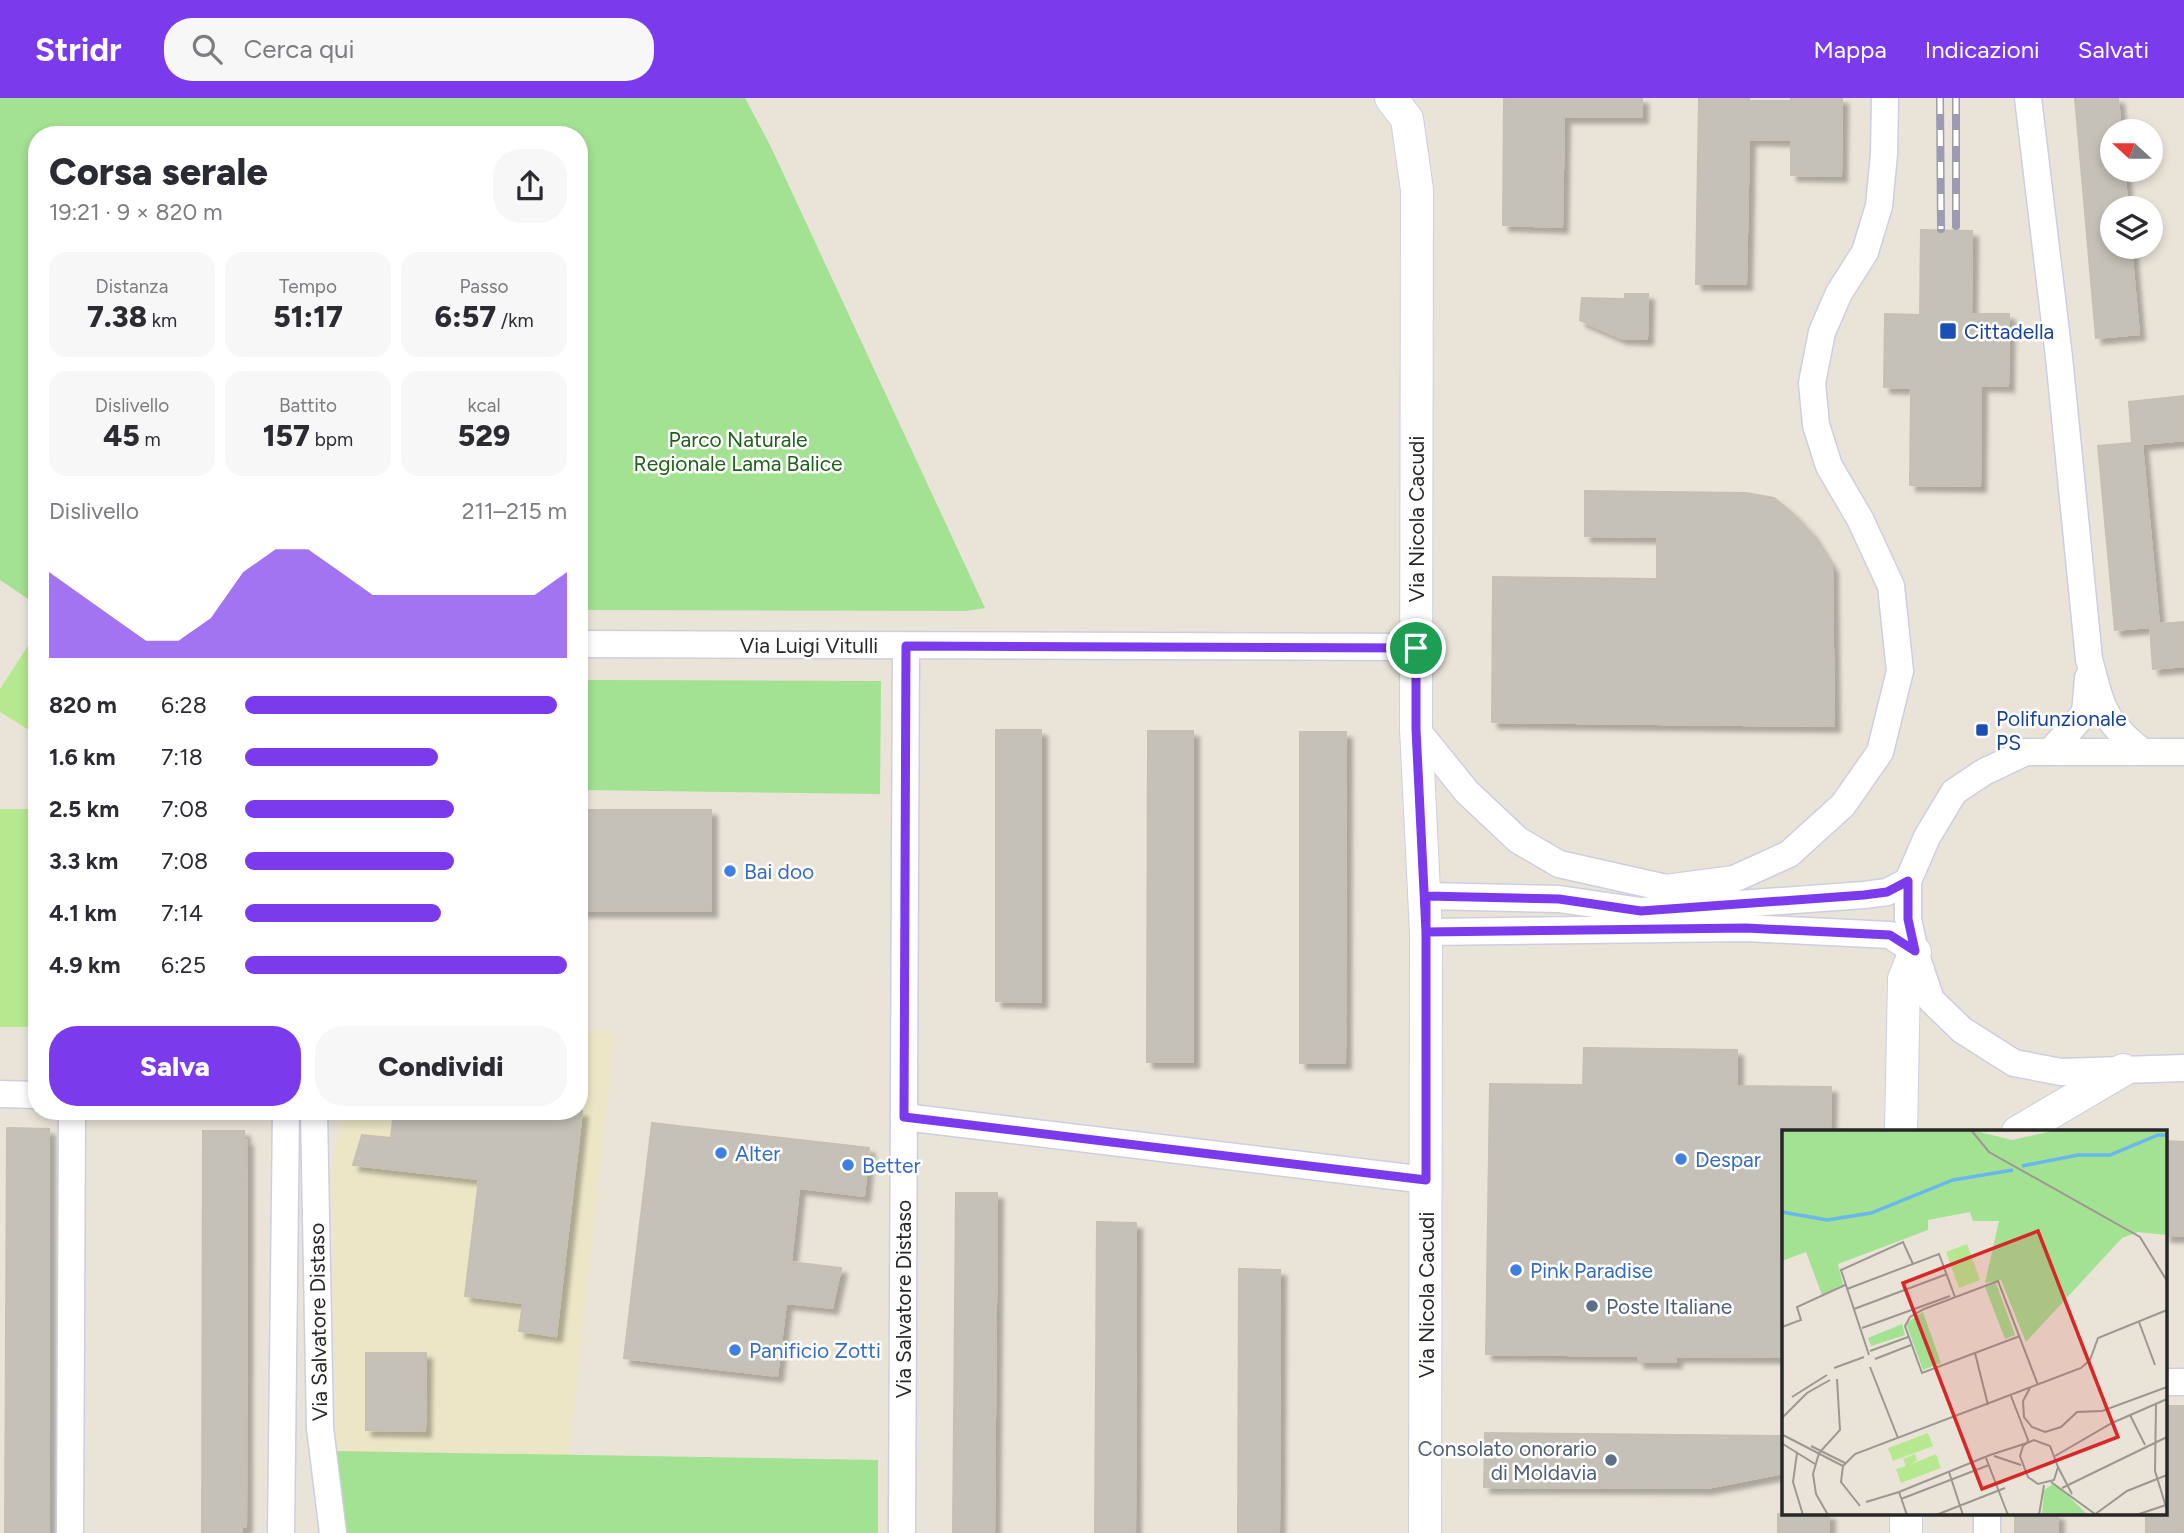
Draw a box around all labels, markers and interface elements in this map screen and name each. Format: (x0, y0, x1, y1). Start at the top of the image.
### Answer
search box (164, 18, 654, 81)
text: Stridr (35, 30, 122, 69)
icon: search (188, 30, 226, 68)
text: Cerca qui (244, 33, 355, 65)
text: Mappa (1814, 35, 1887, 64)
text: Indicazioni (1925, 35, 2040, 64)
text: Salvati (2078, 35, 2149, 64)
north arrow (2100, 119, 2163, 182)
map controls (2100, 119, 2163, 259)
text: Corsa serale (49, 149, 268, 195)
button: share (493, 149, 567, 223)
button: layers (2100, 196, 2163, 259)
text: 19:21 · 9 × 820 m (49, 198, 223, 226)
text: Distanza (96, 275, 168, 298)
text: Tempo (279, 275, 337, 298)
text: Passo (459, 275, 509, 298)
text: 7.38 (87, 298, 147, 335)
text: 51:17 (273, 298, 343, 335)
text: 6:57 (434, 298, 496, 335)
text: km (147, 309, 177, 332)
text: /km (496, 309, 534, 332)
place label: Cittadella (1964, 319, 2054, 344)
marker: Cittadella (1938, 321, 1958, 341)
text: Dislivello (95, 394, 169, 417)
text: Battito (279, 394, 337, 417)
text: kcal (467, 394, 501, 417)
text: 45 (103, 417, 140, 454)
text: 157 (263, 417, 310, 454)
text: 529 (458, 417, 510, 454)
park label: Parco Naturale Regionale Lama Balice (634, 427, 842, 476)
text: m (140, 428, 161, 451)
text: bpm (310, 428, 353, 451)
street label: Via Nicola Cacudi (1404, 436, 1429, 602)
text: Dislivello (49, 497, 139, 525)
text: 211–215 m (462, 497, 567, 525)
pin (1386, 618, 1446, 678)
icon: arrive (1397, 629, 1435, 667)
street label: Via Luigi Vitulli (740, 633, 878, 658)
text: 820 m (49, 691, 117, 719)
text: 6:28 (161, 691, 207, 719)
place label: Polifunzionale PS (1996, 706, 2127, 755)
marker: Polifunzionale PS (1974, 722, 1990, 738)
text: 1.6 km (49, 743, 116, 771)
text: 7:18 (161, 743, 203, 771)
text: 2.5 km (49, 795, 119, 823)
text: 7:08 (161, 795, 208, 823)
text: 3.3 km (49, 847, 118, 875)
text: 7:08 (161, 847, 208, 875)
place label: Bai doo (744, 859, 814, 884)
marker: Bai doo (722, 863, 738, 879)
text: 4.1 km (49, 899, 117, 927)
text: 7:14 (161, 899, 203, 927)
text: 4.9 km (49, 951, 121, 979)
text: 6:25 (161, 951, 206, 979)
button: Salva (49, 1026, 301, 1106)
button: Condividi (315, 1026, 567, 1106)
inset map (1782, 1130, 2166, 1516)
place label: Alter (735, 1141, 780, 1166)
marker: Alter (713, 1145, 729, 1161)
place label: Despar (1695, 1147, 1761, 1172)
marker: Despar (1673, 1151, 1689, 1167)
place label: Better (862, 1153, 921, 1178)
marker: Better (840, 1157, 856, 1173)
street label: Via Salvatore Distaso (891, 1200, 916, 1398)
street label: Via Nicola Cacudi (1414, 1212, 1439, 1378)
street label: Via Salvatore Distaso (304, 1223, 332, 1421)
place label: Pink Paradise (1530, 1258, 1653, 1283)
marker: Pink Paradise (1508, 1262, 1524, 1278)
place label: Poste Italiane (1606, 1294, 1732, 1319)
marker: Poste Italiane (1584, 1298, 1600, 1314)
place label: Panificio Zotti (749, 1338, 881, 1363)
marker: Panificio Zotti (727, 1342, 743, 1358)
place label: Consolato onorario di Moldavia (1417, 1436, 1597, 1485)
marker: Consolato onorario di Moldavia (1603, 1452, 1619, 1468)

